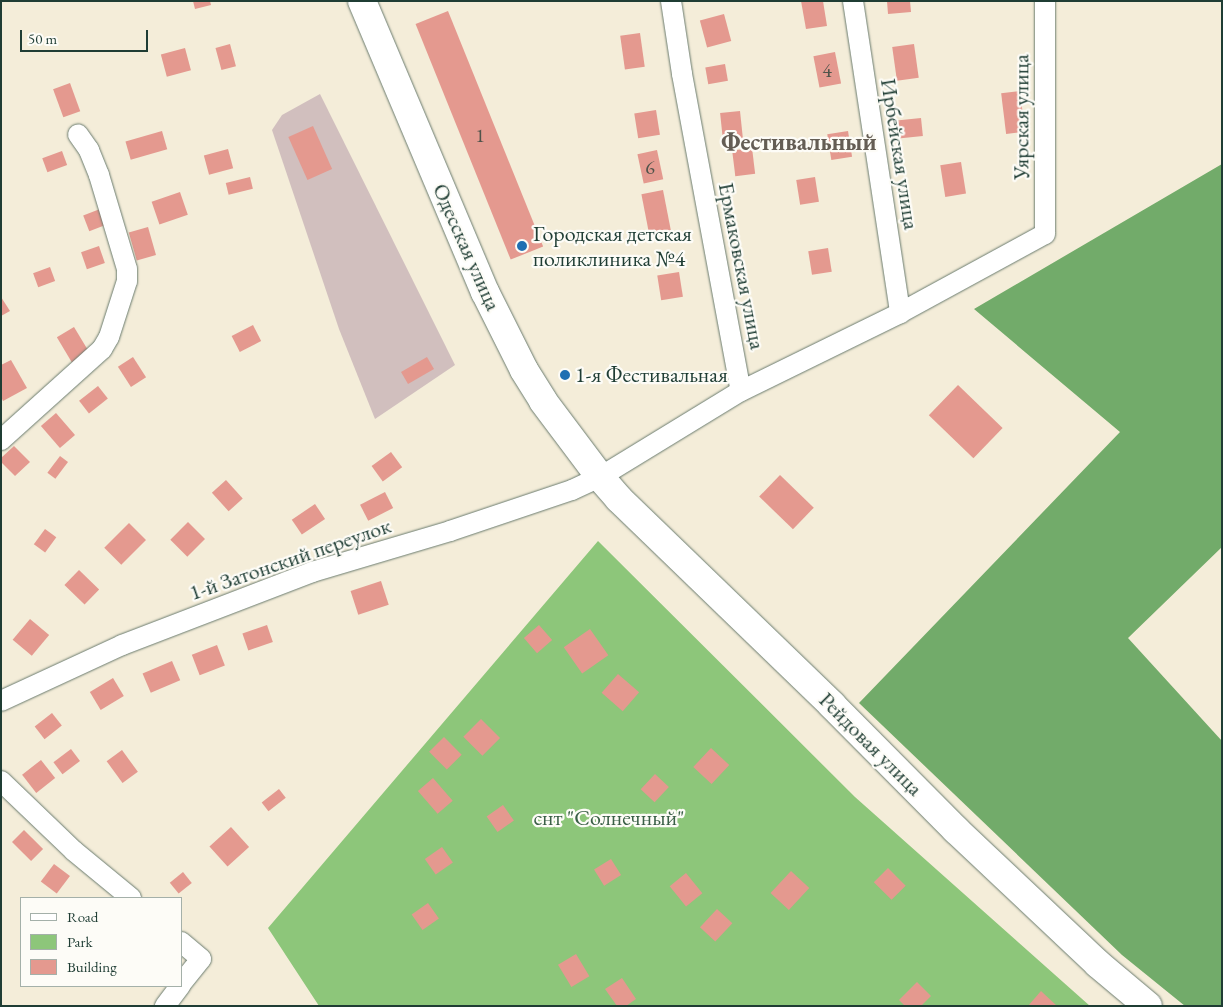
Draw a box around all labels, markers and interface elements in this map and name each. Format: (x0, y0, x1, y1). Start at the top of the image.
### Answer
scale bar (22, 20, 150, 52)
text: 50 m (28, 29, 57, 48)
street label: Уярская улица (1008, 54, 1034, 180)
house number: 4 (822, 58, 832, 82)
street label: Ирбейская улица (875, 76, 925, 232)
house number: 1 (475, 123, 485, 147)
district label: Фестивальный (721, 128, 877, 156)
house number: 6 (645, 155, 655, 179)
street label: Одесская улица (427, 179, 507, 315)
street label: Ермаковская улица (713, 180, 771, 352)
place label: Городская детская поликлиника №4 (533, 220, 692, 272)
marker: Городская детская поликлиника №4 (515, 239, 529, 253)
place label: 1-я Фестивальная (575, 362, 728, 388)
marker: 1-я Фестивальная (559, 369, 571, 381)
street label: 1-й Затонский переулок (186, 512, 394, 606)
street label: Рейдовая улица (814, 687, 928, 801)
park label: снт "Солнечный" (534, 805, 684, 831)
legend (20, 897, 182, 987)
text: Road (67, 907, 98, 926)
text: Park (67, 932, 93, 951)
text: Building (67, 957, 117, 976)

